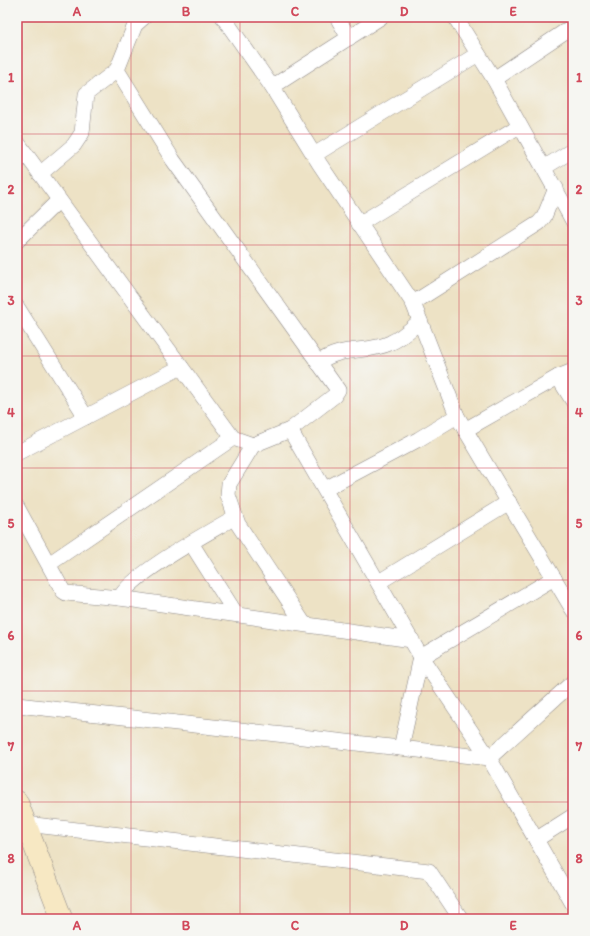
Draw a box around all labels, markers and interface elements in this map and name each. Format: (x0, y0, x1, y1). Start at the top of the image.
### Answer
text: A (72, 4, 82, 19)
text: B (182, 4, 191, 19)
text: C (291, 4, 300, 19)
text: D (400, 4, 409, 19)
text: E (509, 4, 517, 19)
text: 1 (8, 70, 14, 85)
text: 1 (576, 70, 582, 85)
text: 2 (8, 182, 15, 197)
text: 2 (576, 182, 583, 197)
text: 3 (7, 293, 15, 308)
text: 3 (575, 293, 583, 308)
text: 4 (7, 405, 15, 420)
text: 4 (575, 405, 583, 420)
text: 5 (8, 516, 15, 531)
text: 5 (576, 516, 583, 531)
text: 6 (8, 628, 15, 643)
text: 6 (576, 628, 583, 643)
text: 7 (7, 739, 15, 754)
text: 7 (575, 739, 583, 754)
text: 8 (7, 851, 15, 866)
text: 8 (575, 851, 583, 866)
text: A (72, 918, 82, 933)
text: B (182, 918, 191, 933)
text: C (291, 918, 300, 933)
text: D (400, 918, 409, 933)
text: E (509, 918, 517, 933)

